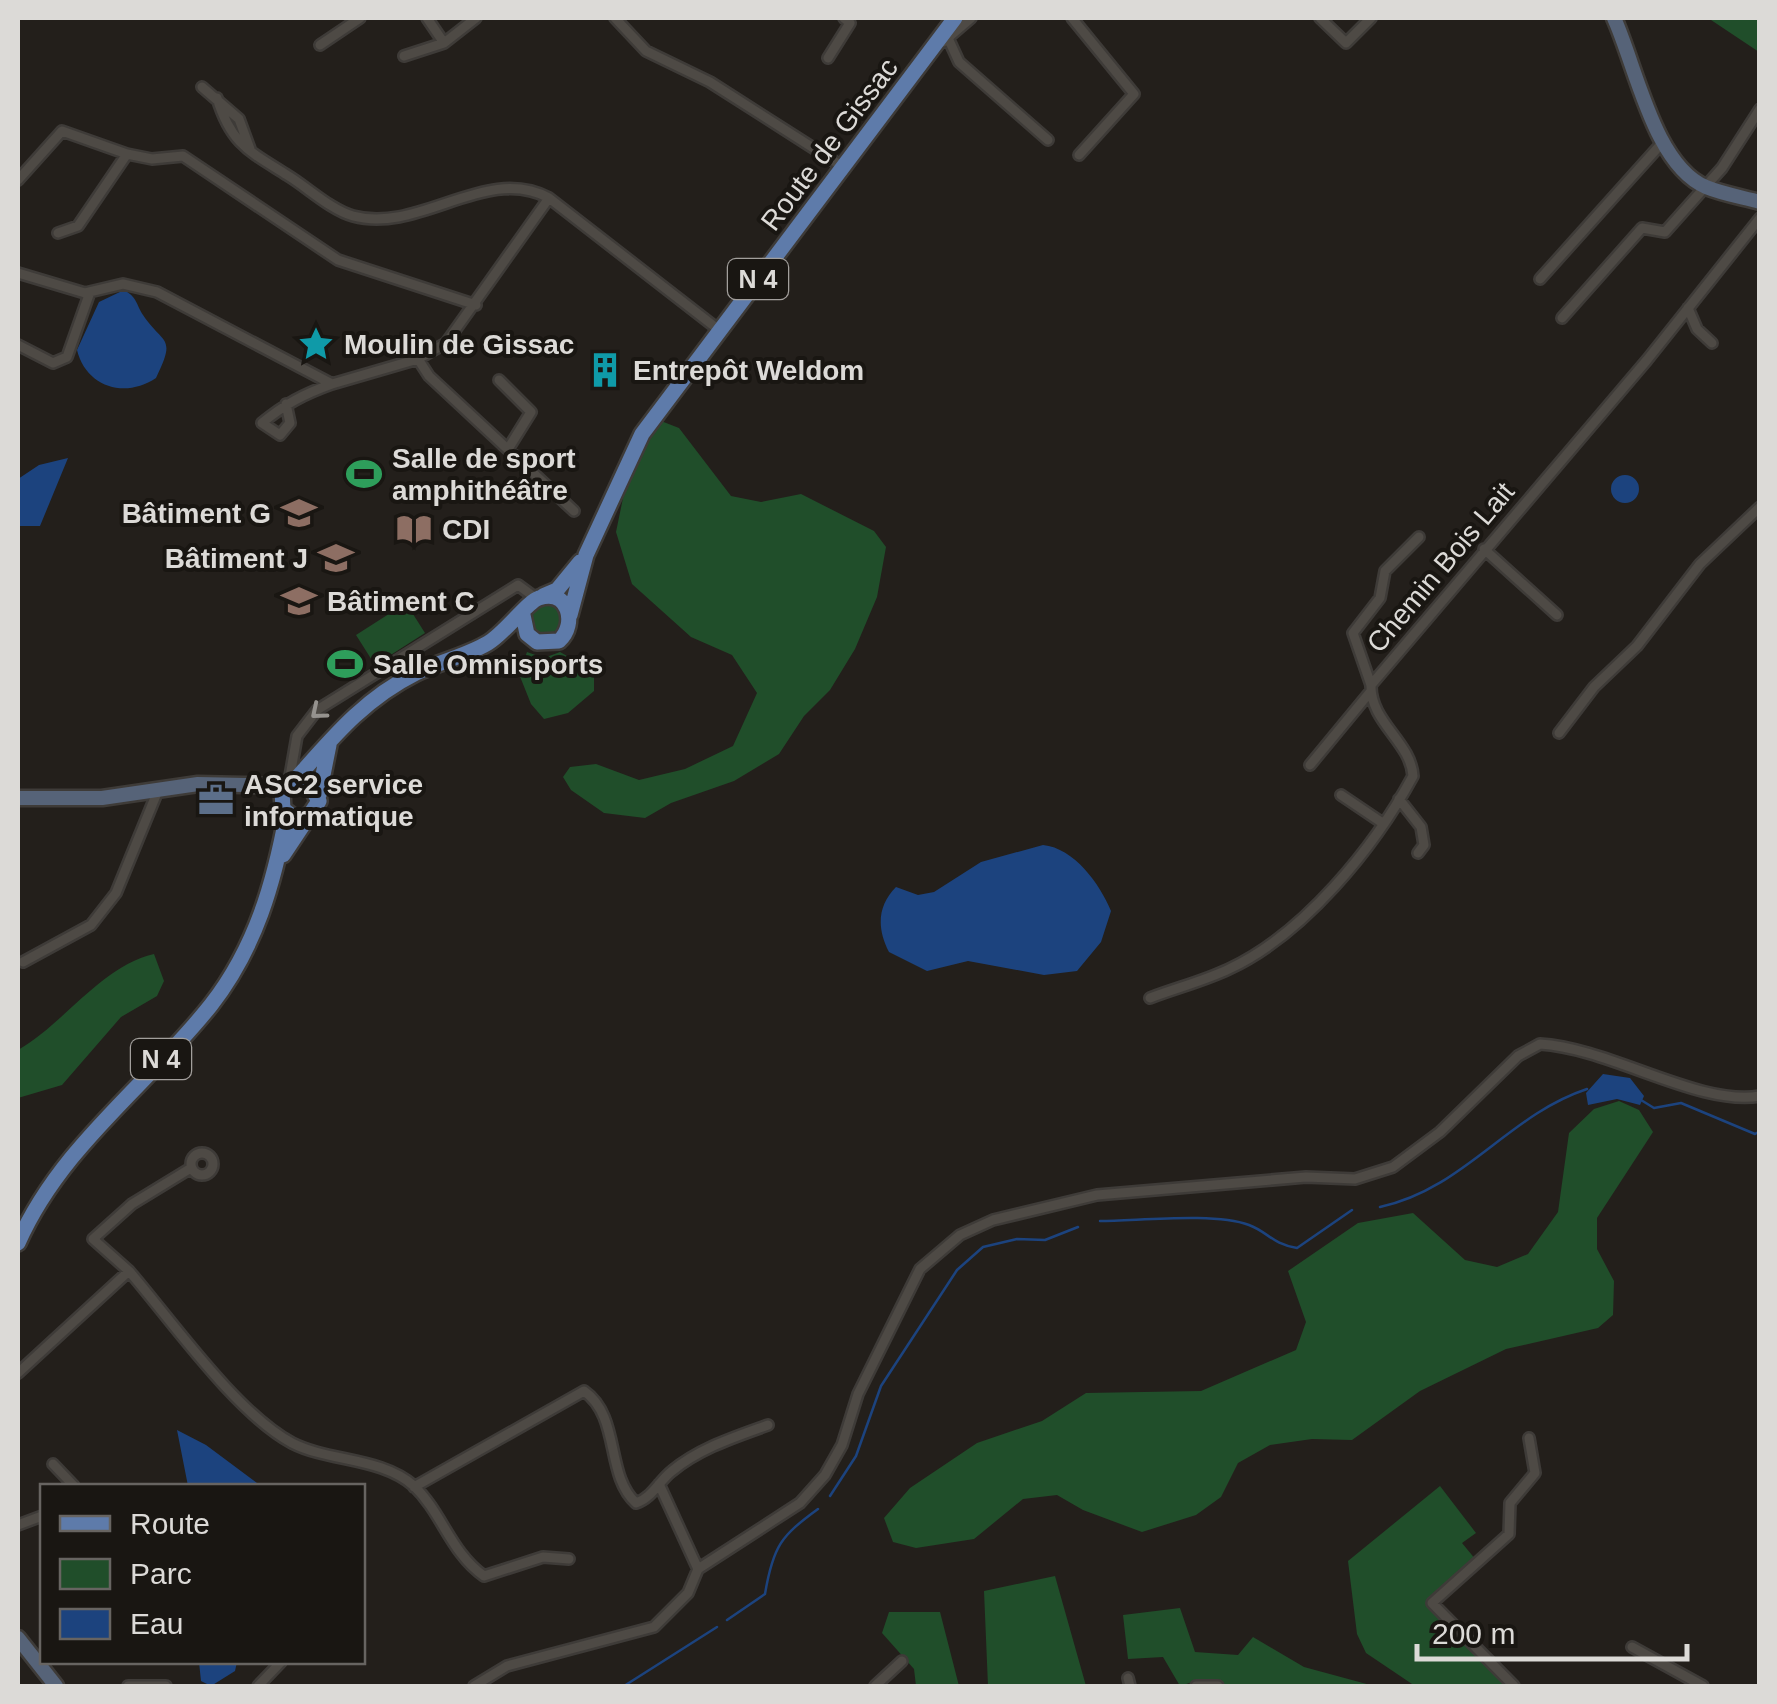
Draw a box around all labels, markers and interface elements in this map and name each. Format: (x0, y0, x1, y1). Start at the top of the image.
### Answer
street label: Route de Gissac (755, 52, 904, 236)
road number: N 4 (728, 259, 788, 299)
place icon: Moulin de Gissac (297, 325, 335, 363)
place label: Moulin de Gissac (344, 329, 574, 360)
building icon: Entrepôt Weldom (586, 351, 624, 389)
place label: Entrepôt Weldom (633, 355, 864, 386)
place label: Salle de sport amphithéâtre (392, 443, 576, 506)
sports icon: Salle de sport amphithéâtre (345, 455, 383, 493)
street label: Chemin Bois Lait (1360, 476, 1520, 658)
school or university icon: Bâtiment G (280, 494, 318, 532)
place label: Bâtiment G (122, 498, 271, 529)
library icon: CDI (395, 510, 433, 548)
place label: CDI (442, 514, 490, 545)
school or university icon: Bâtiment J (317, 539, 355, 577)
place label: Bâtiment J (165, 543, 308, 574)
school or university icon: Bâtiment C (280, 582, 318, 620)
place label: Bâtiment C (327, 586, 475, 617)
sports icon: Salle Omnisports (326, 645, 364, 683)
place label: Salle Omnisports (373, 649, 603, 680)
one-way arrow (311, 700, 329, 718)
place label: ASC2 service informatique (244, 769, 423, 832)
office icon: ASC2 service informatique (197, 781, 235, 819)
road number: N 4 (131, 1039, 191, 1079)
legend (40, 1484, 365, 1664)
text: Route (130, 1507, 210, 1540)
text: Parc (130, 1557, 192, 1590)
scale bar (1417, 1599, 1687, 1661)
text: Eau (130, 1607, 183, 1640)
text: 200 m (1432, 1617, 1515, 1650)

